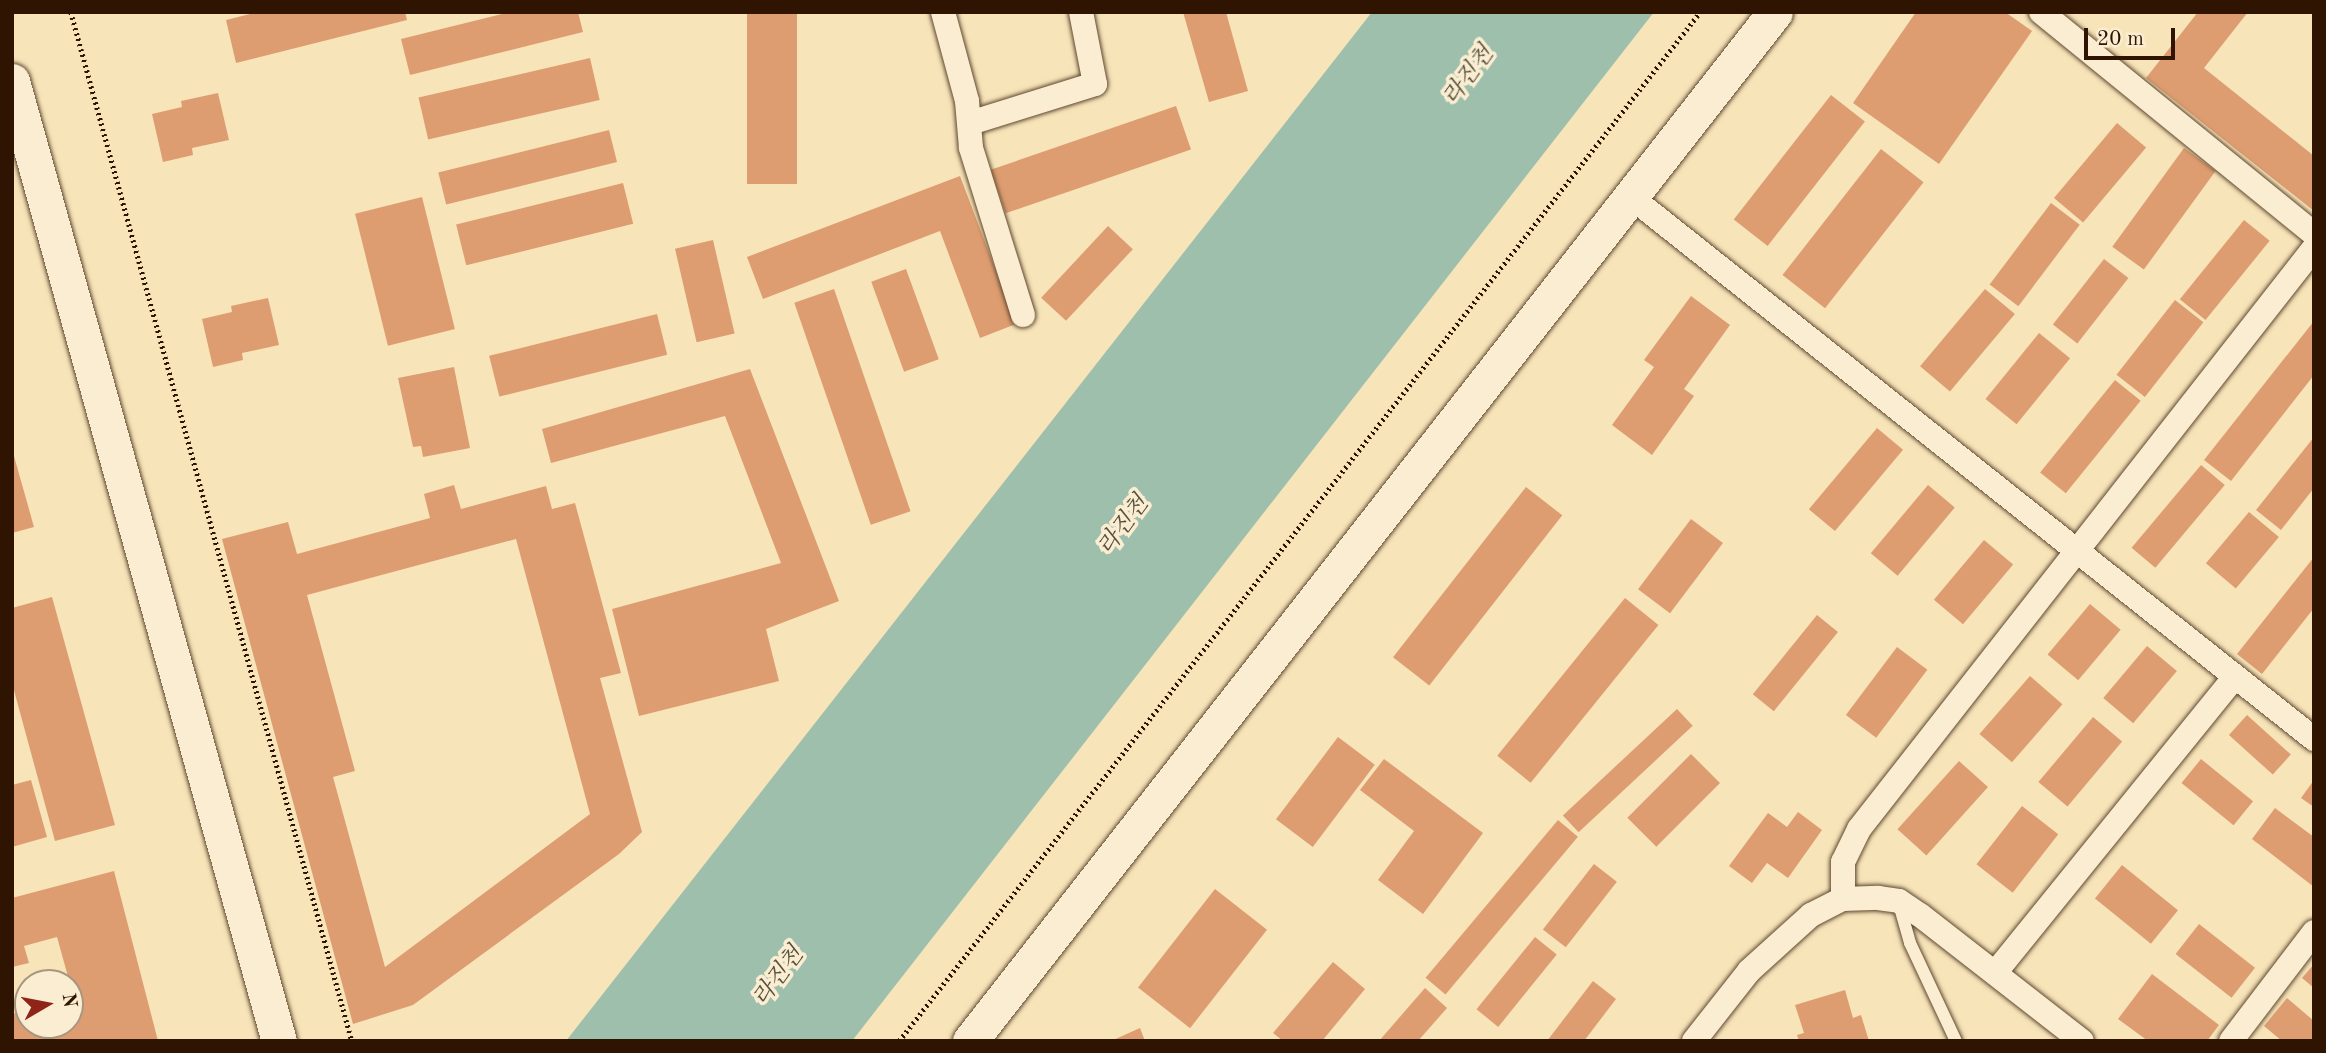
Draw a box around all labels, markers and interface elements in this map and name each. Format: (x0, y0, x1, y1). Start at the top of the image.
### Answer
scale bar (2088, 14, 2179, 58)
text: 20 m (2097, 29, 2144, 50)
water label: 라진천 (1438, 41, 1500, 111)
water label: 라진천 (1093, 491, 1155, 561)
water label: 라진천 (748, 942, 810, 1012)
north arrow (14, 969, 84, 1039)
text: N (58, 992, 79, 1009)

